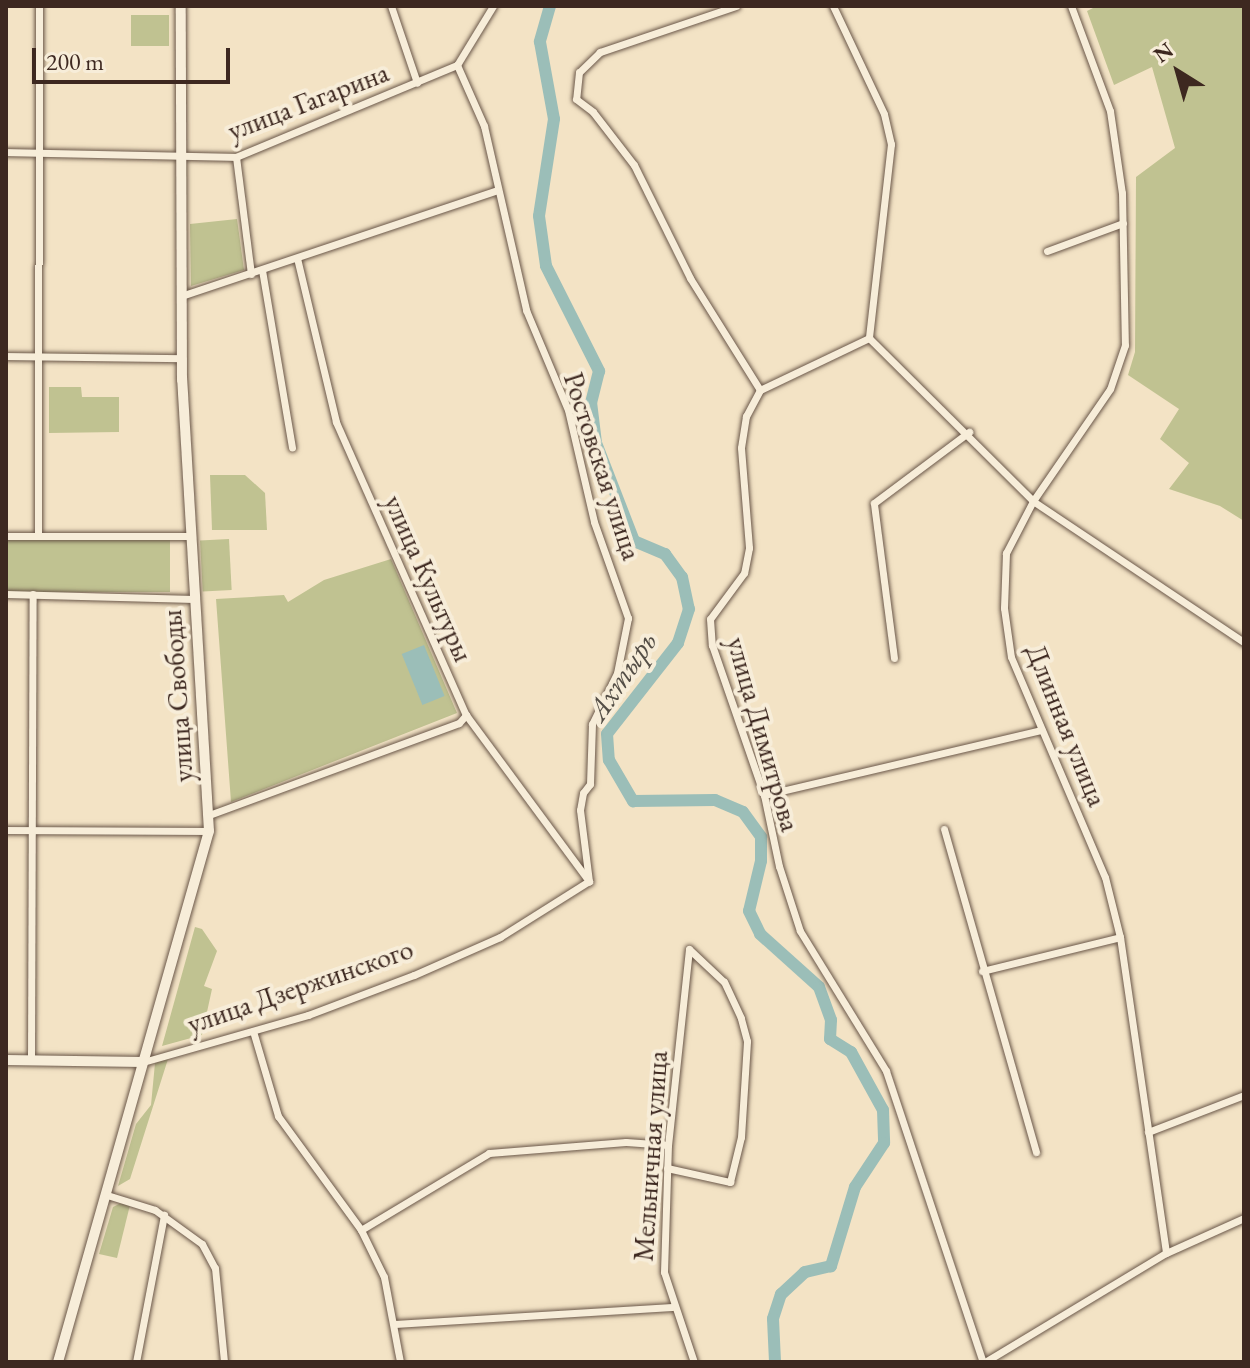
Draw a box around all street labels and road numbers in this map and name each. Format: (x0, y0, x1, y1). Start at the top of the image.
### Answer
street label: улица Гагарина (223, 55, 393, 147)
street label: Ростовская улица (557, 368, 649, 564)
street label: улица Культуры (377, 489, 481, 667)
street label: улица Свободы (154, 609, 200, 783)
street label: улица Димитрова (720, 633, 808, 835)
street label: Длинная улица (1019, 639, 1115, 811)
street label: улица Дзержинского (183, 932, 417, 1040)
street label: Мельничная улица (626, 1050, 674, 1262)

